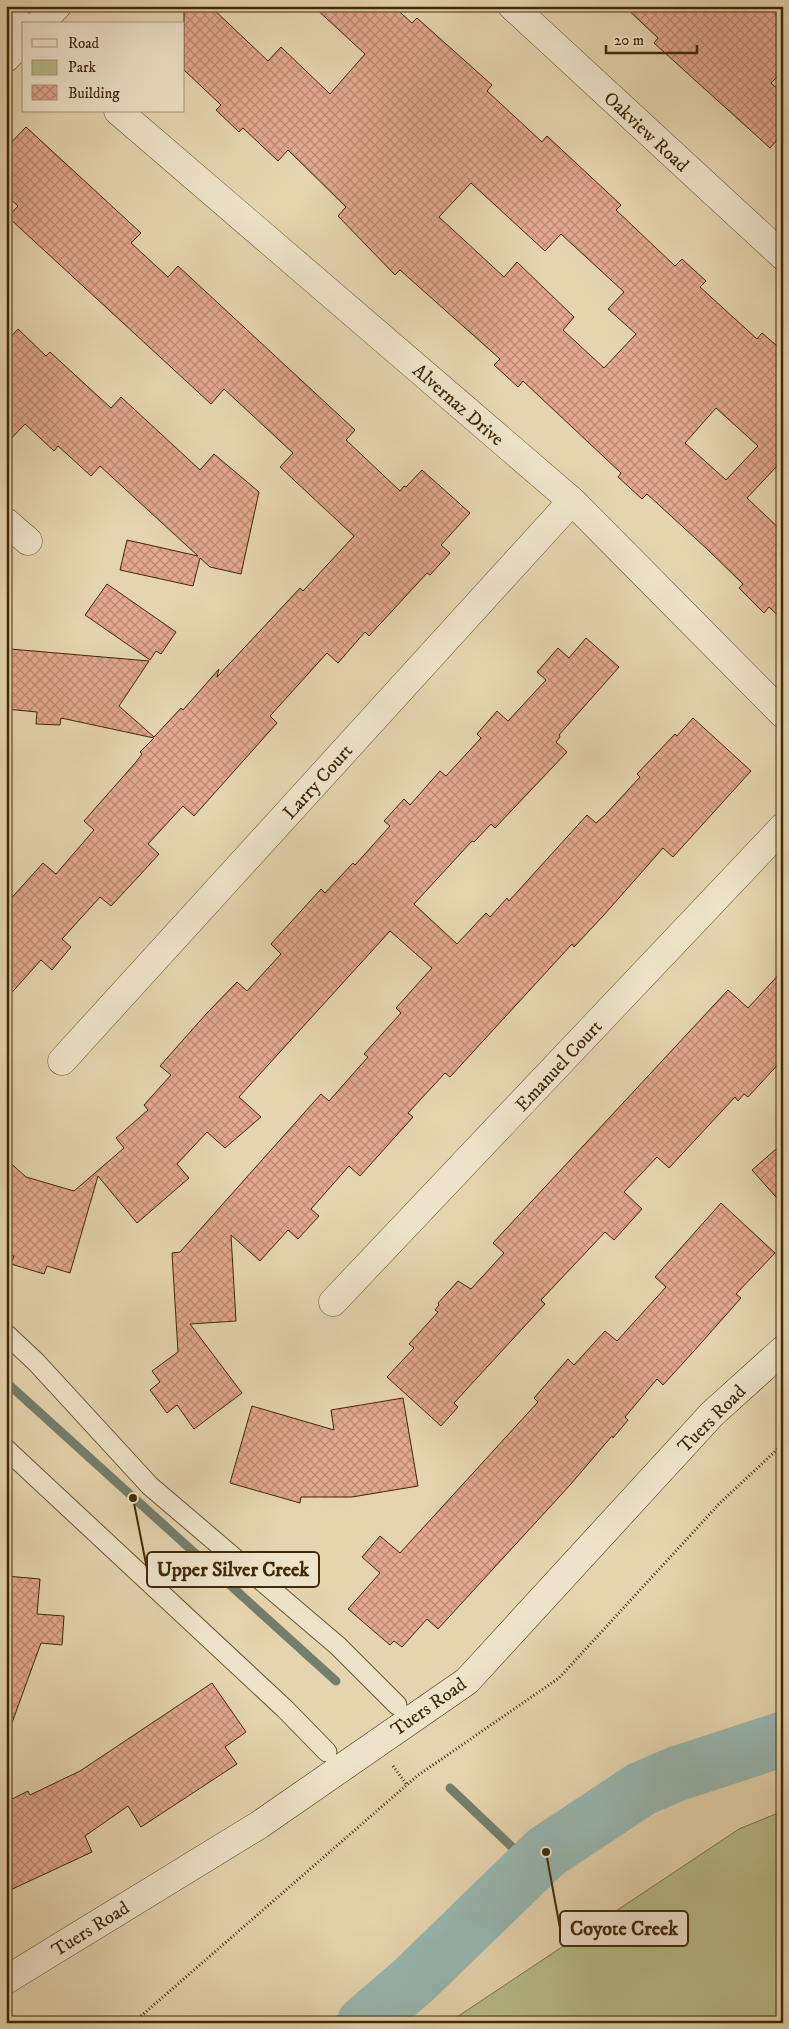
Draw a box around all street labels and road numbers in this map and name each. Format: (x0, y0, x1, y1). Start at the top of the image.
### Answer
street label: Oakview Road (599, 87, 694, 178)
street label: Alvernaz Drive (408, 359, 508, 451)
street label: Larry Court (278, 740, 358, 824)
street label: Emanuel Court (511, 1016, 607, 1117)
street label: Tuers Road (673, 1380, 751, 1458)
street label: Tuers Road (387, 1673, 471, 1742)
street label: Tuers Road (48, 1896, 134, 1962)

